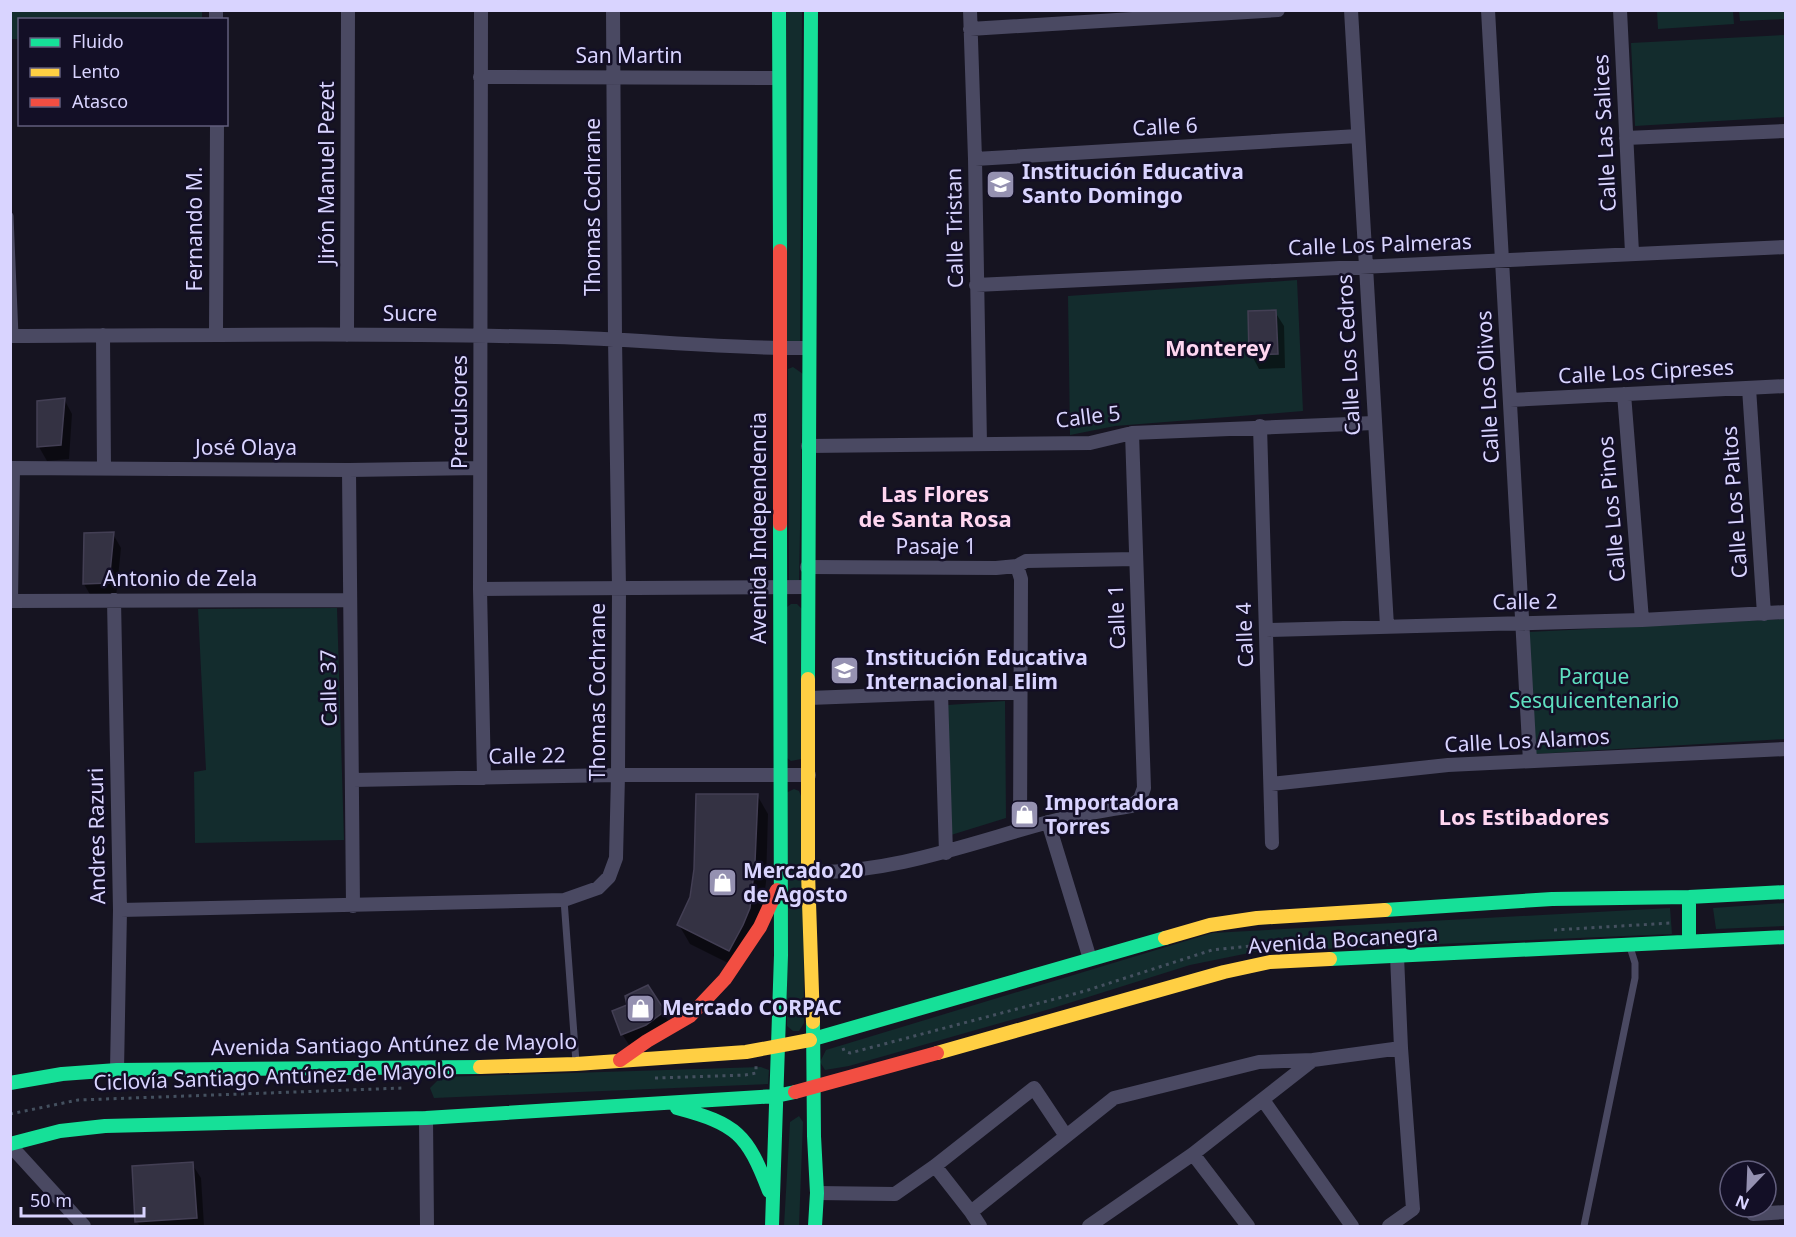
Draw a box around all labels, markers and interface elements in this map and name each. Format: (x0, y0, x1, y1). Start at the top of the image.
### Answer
legend (18, 18, 228, 126)
text: Fluido (72, 29, 124, 53)
street label: San Martin (575, 41, 683, 69)
street label: Calle Las Salices (1586, 54, 1622, 212)
text: Lento (72, 59, 120, 83)
street label: Jirón Manuel Pezet (312, 81, 340, 267)
text: Atasco (72, 89, 128, 113)
street label: Calle 6 (1132, 110, 1198, 142)
street label: Thomas Cochrane (578, 118, 606, 296)
place label: Institución Educativa Santo Domingo (1022, 157, 1244, 209)
street label: Fernando M. (180, 167, 208, 291)
street label: Calle Tristan (939, 168, 969, 288)
school or university icon: Institución Educativa Santo Domingo (985, 168, 1017, 200)
street label: Calle Los Palmeras (1288, 227, 1472, 261)
street label: Calle Los Cedros (1330, 274, 1366, 436)
street label: Sucre (383, 299, 437, 327)
street label: Calle Los Olivos (1469, 310, 1505, 464)
district label: Monterey (1165, 332, 1271, 362)
street label: Calle Los Cipreses (1557, 352, 1735, 390)
street label: Preculsores (445, 355, 473, 469)
street label: Calle 5 (1054, 398, 1122, 434)
street label: Avenida Independencia (744, 412, 772, 644)
street label: Calle Los Paltos (1715, 425, 1753, 579)
street label: José Olaya (193, 433, 297, 461)
street label: Calle Los Pinos (1591, 435, 1631, 583)
district label: Las Flores de Santa Rosa (858, 478, 1012, 533)
street label: Pasaje 1 (895, 532, 977, 560)
street label: Antonio de Zela (103, 564, 257, 592)
street label: Calle 1 (1101, 584, 1131, 650)
street label: Calle 2 (1492, 586, 1558, 616)
street label: Calle 4 (1229, 602, 1259, 668)
street label: Thomas Cochrane (583, 603, 611, 781)
place label: Institución Educativa Internacional Elim (866, 643, 1088, 695)
street label: Calle 37 (313, 649, 343, 727)
school or university icon: Institución Educativa Internacional Elim (829, 654, 861, 686)
park label: Parque Sesquicentenario (1509, 662, 1679, 714)
street label: Calle Los Alamos (1444, 722, 1610, 758)
street label: Calle 22 (488, 740, 566, 770)
street label: Andres Razuri (81, 767, 111, 905)
place label: Importadora Torres (1045, 788, 1179, 840)
shop icon: Importadora Torres (1008, 799, 1040, 831)
district label: Los Estibadores (1439, 801, 1609, 831)
place label: Mercado 20 de Agosto (743, 856, 864, 908)
shop icon: Mercado 20 de Agosto (706, 867, 738, 899)
street label: Avenida Bocanegra (1247, 918, 1439, 960)
shop icon: Mercado CORPAC (625, 992, 657, 1024)
place label: Mercado CORPAC (662, 993, 842, 1021)
street label: Avenida Santiago Antúnez de Mayolo (211, 1027, 577, 1061)
street label: Ciclovía Santiago Antúnez de Mayolo (93, 1056, 455, 1096)
north arrow (1718, 1159, 1778, 1219)
scale bar (21, 1180, 144, 1218)
text: 50 m (30, 1188, 72, 1212)
text: N (1732, 1190, 1752, 1215)

